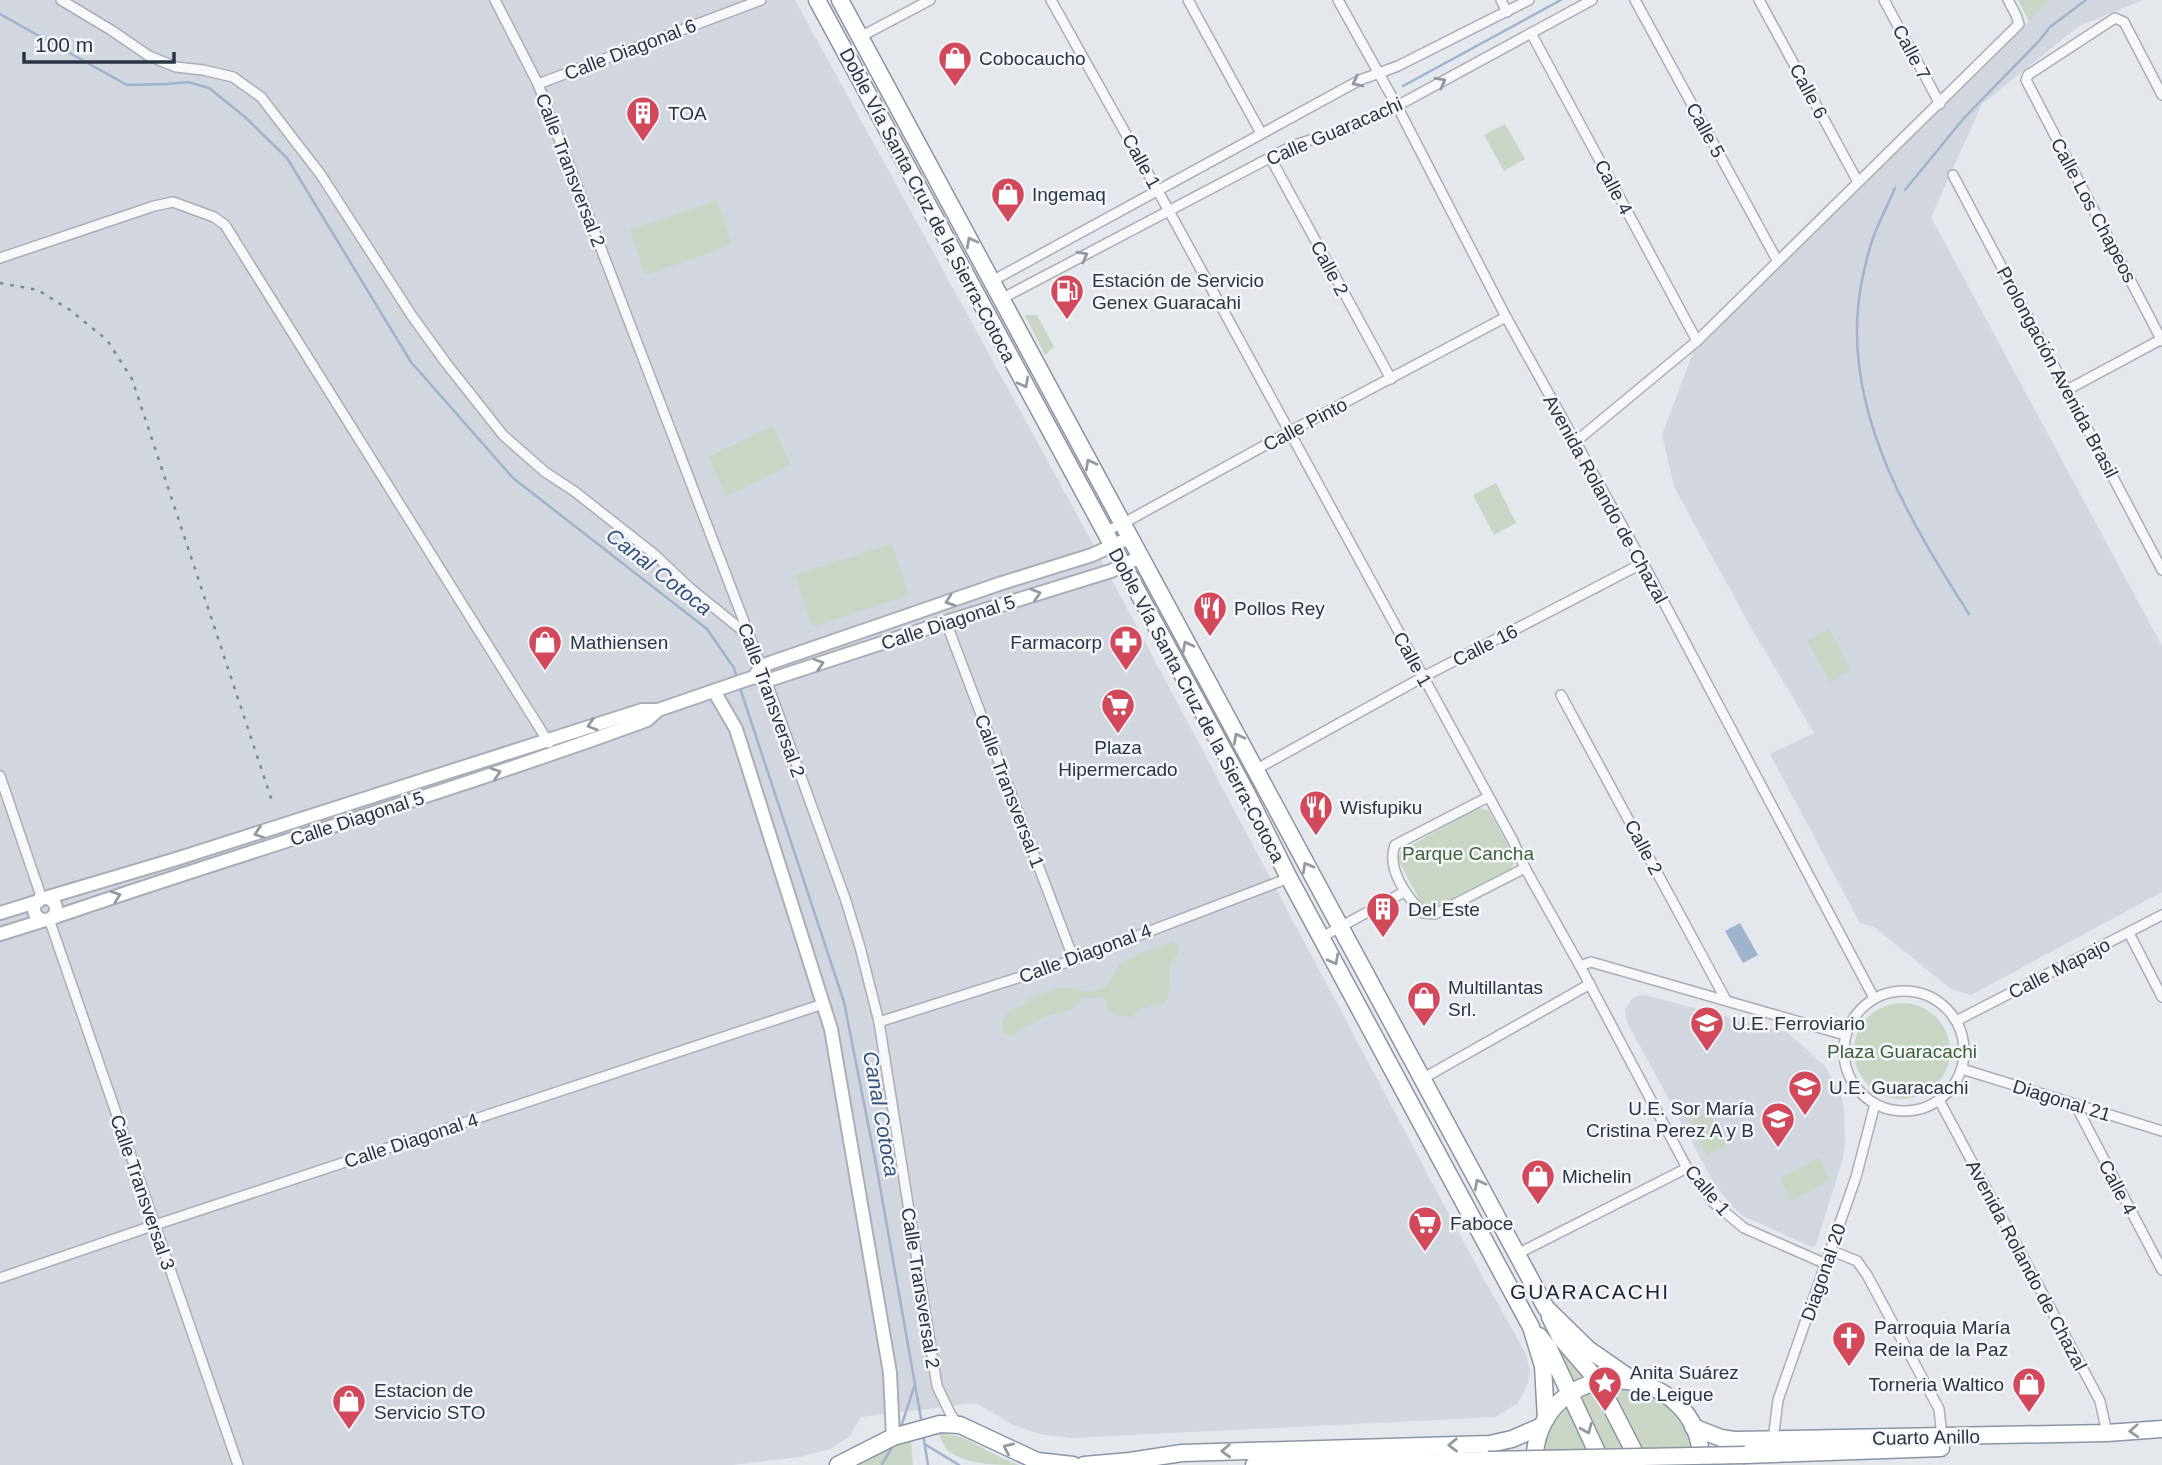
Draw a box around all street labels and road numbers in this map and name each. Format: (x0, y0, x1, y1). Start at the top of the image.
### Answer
street label: Calle Diagonal 6 (561, 15, 699, 84)
street label: Calle 7 (1888, 21, 1935, 83)
street label: Doble Vía Santa Cruz de la Sierra-Cotoca (835, 45, 1020, 366)
street label: Calle 6 (1785, 60, 1832, 122)
street label: Calle Transversal 2 (532, 91, 609, 250)
street label: Calle Guaracachi (1263, 93, 1405, 170)
street label: Calle 5 (1682, 99, 1729, 161)
street label: Calle 1 (1118, 130, 1165, 192)
street label: Calle Los Chapeos (2047, 134, 2141, 286)
street label: Calle 4 (1590, 156, 1637, 219)
street label: Calle 2 (1306, 237, 1353, 299)
street label: Prolongación Avenida Brasil (1993, 263, 2122, 481)
street label: Avenida Rolando de Chazal (1539, 391, 1672, 607)
street label: Calle Pinto (1260, 394, 1351, 455)
street label: Doble Vía Santa Cruz de la Sierra-Cotoca (1104, 545, 1289, 866)
street label: Calle Diagonal 5 (879, 591, 1018, 654)
street label: Calle Transversal 2 (734, 620, 809, 780)
street label: Calle 16 (1449, 620, 1521, 671)
street label: Calle 1 (1389, 628, 1436, 690)
street label: Calle Transversal 1 (971, 712, 1048, 871)
street label: Calle Diagonal 5 (288, 787, 427, 850)
street label: Calle 2 (1620, 816, 1667, 878)
street label: Calle Diagonal 4 (1016, 920, 1155, 987)
street label: Calle Mapajo (2005, 934, 2113, 1003)
street label: Diagonal 21 (2010, 1076, 2113, 1125)
street label: Calle Diagonal 4 (342, 1109, 481, 1172)
street label: Calle Transversal 3 (106, 1112, 179, 1272)
street label: Avenida Rolando de Chazal (1962, 1156, 2091, 1374)
street label: Calle 4 (2094, 1156, 2141, 1219)
street label: Calle 1 (1681, 1161, 1735, 1220)
street label: Calle Transversal 2 (897, 1206, 944, 1370)
street label: Diagonal 20 (1797, 1221, 1850, 1324)
street label: Cuarto Anillo (1872, 1426, 1980, 1449)

